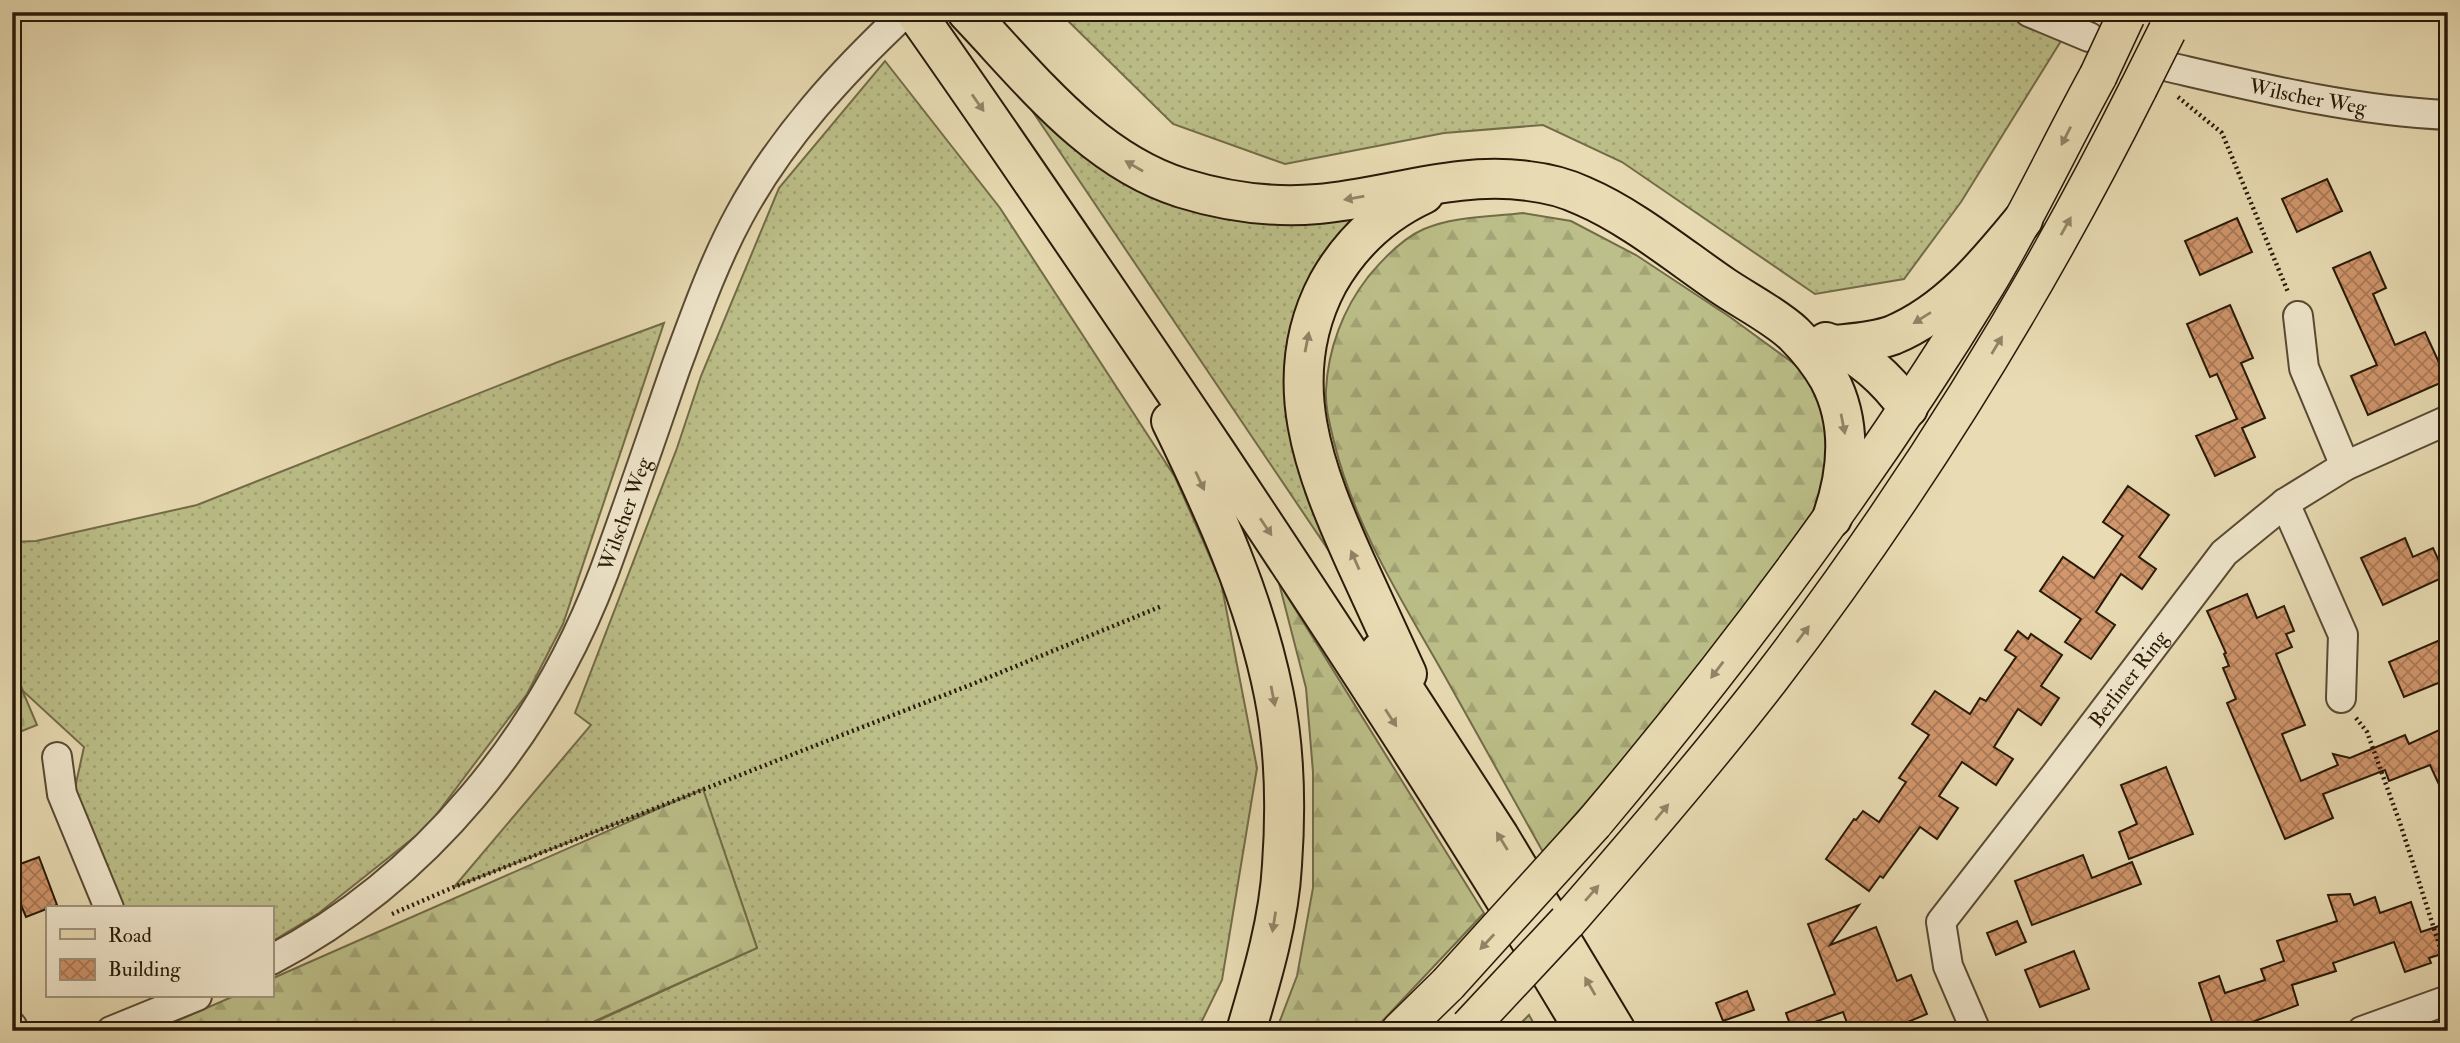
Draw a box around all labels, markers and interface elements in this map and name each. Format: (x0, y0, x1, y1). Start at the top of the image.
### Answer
street label: Wilscher Weg (2246, 73, 2369, 121)
one-way arrow (971, 94, 985, 112)
one-way arrow (2060, 126, 2071, 146)
one-way arrow (1124, 160, 1143, 172)
one-way arrow (1343, 193, 1365, 204)
one-way arrow (2060, 217, 2072, 236)
one-way arrow (1912, 312, 1932, 325)
one-way arrow (1302, 331, 1313, 353)
one-way arrow (1991, 336, 2004, 355)
one-way arrow (1838, 413, 1849, 435)
street label: Wilscher Weg (592, 453, 658, 576)
one-way arrow (1194, 471, 1206, 491)
one-way arrow (1259, 518, 1272, 537)
one-way arrow (1349, 550, 1361, 570)
one-way arrow (1796, 625, 1810, 643)
street label: Berliner Ring (2083, 625, 2174, 733)
one-way arrow (1710, 661, 1724, 679)
one-way arrow (1268, 685, 1279, 707)
one-way arrow (1384, 708, 1397, 728)
one-way arrow (1654, 804, 1669, 821)
one-way arrow (1495, 831, 1508, 851)
one-way arrow (1584, 885, 1599, 902)
legend (46, 906, 273, 998)
one-way arrow (1268, 911, 1279, 933)
text: Road (108, 922, 153, 949)
one-way arrow (1479, 933, 1495, 951)
text: Building (108, 956, 181, 983)
one-way arrow (1583, 976, 1596, 995)

